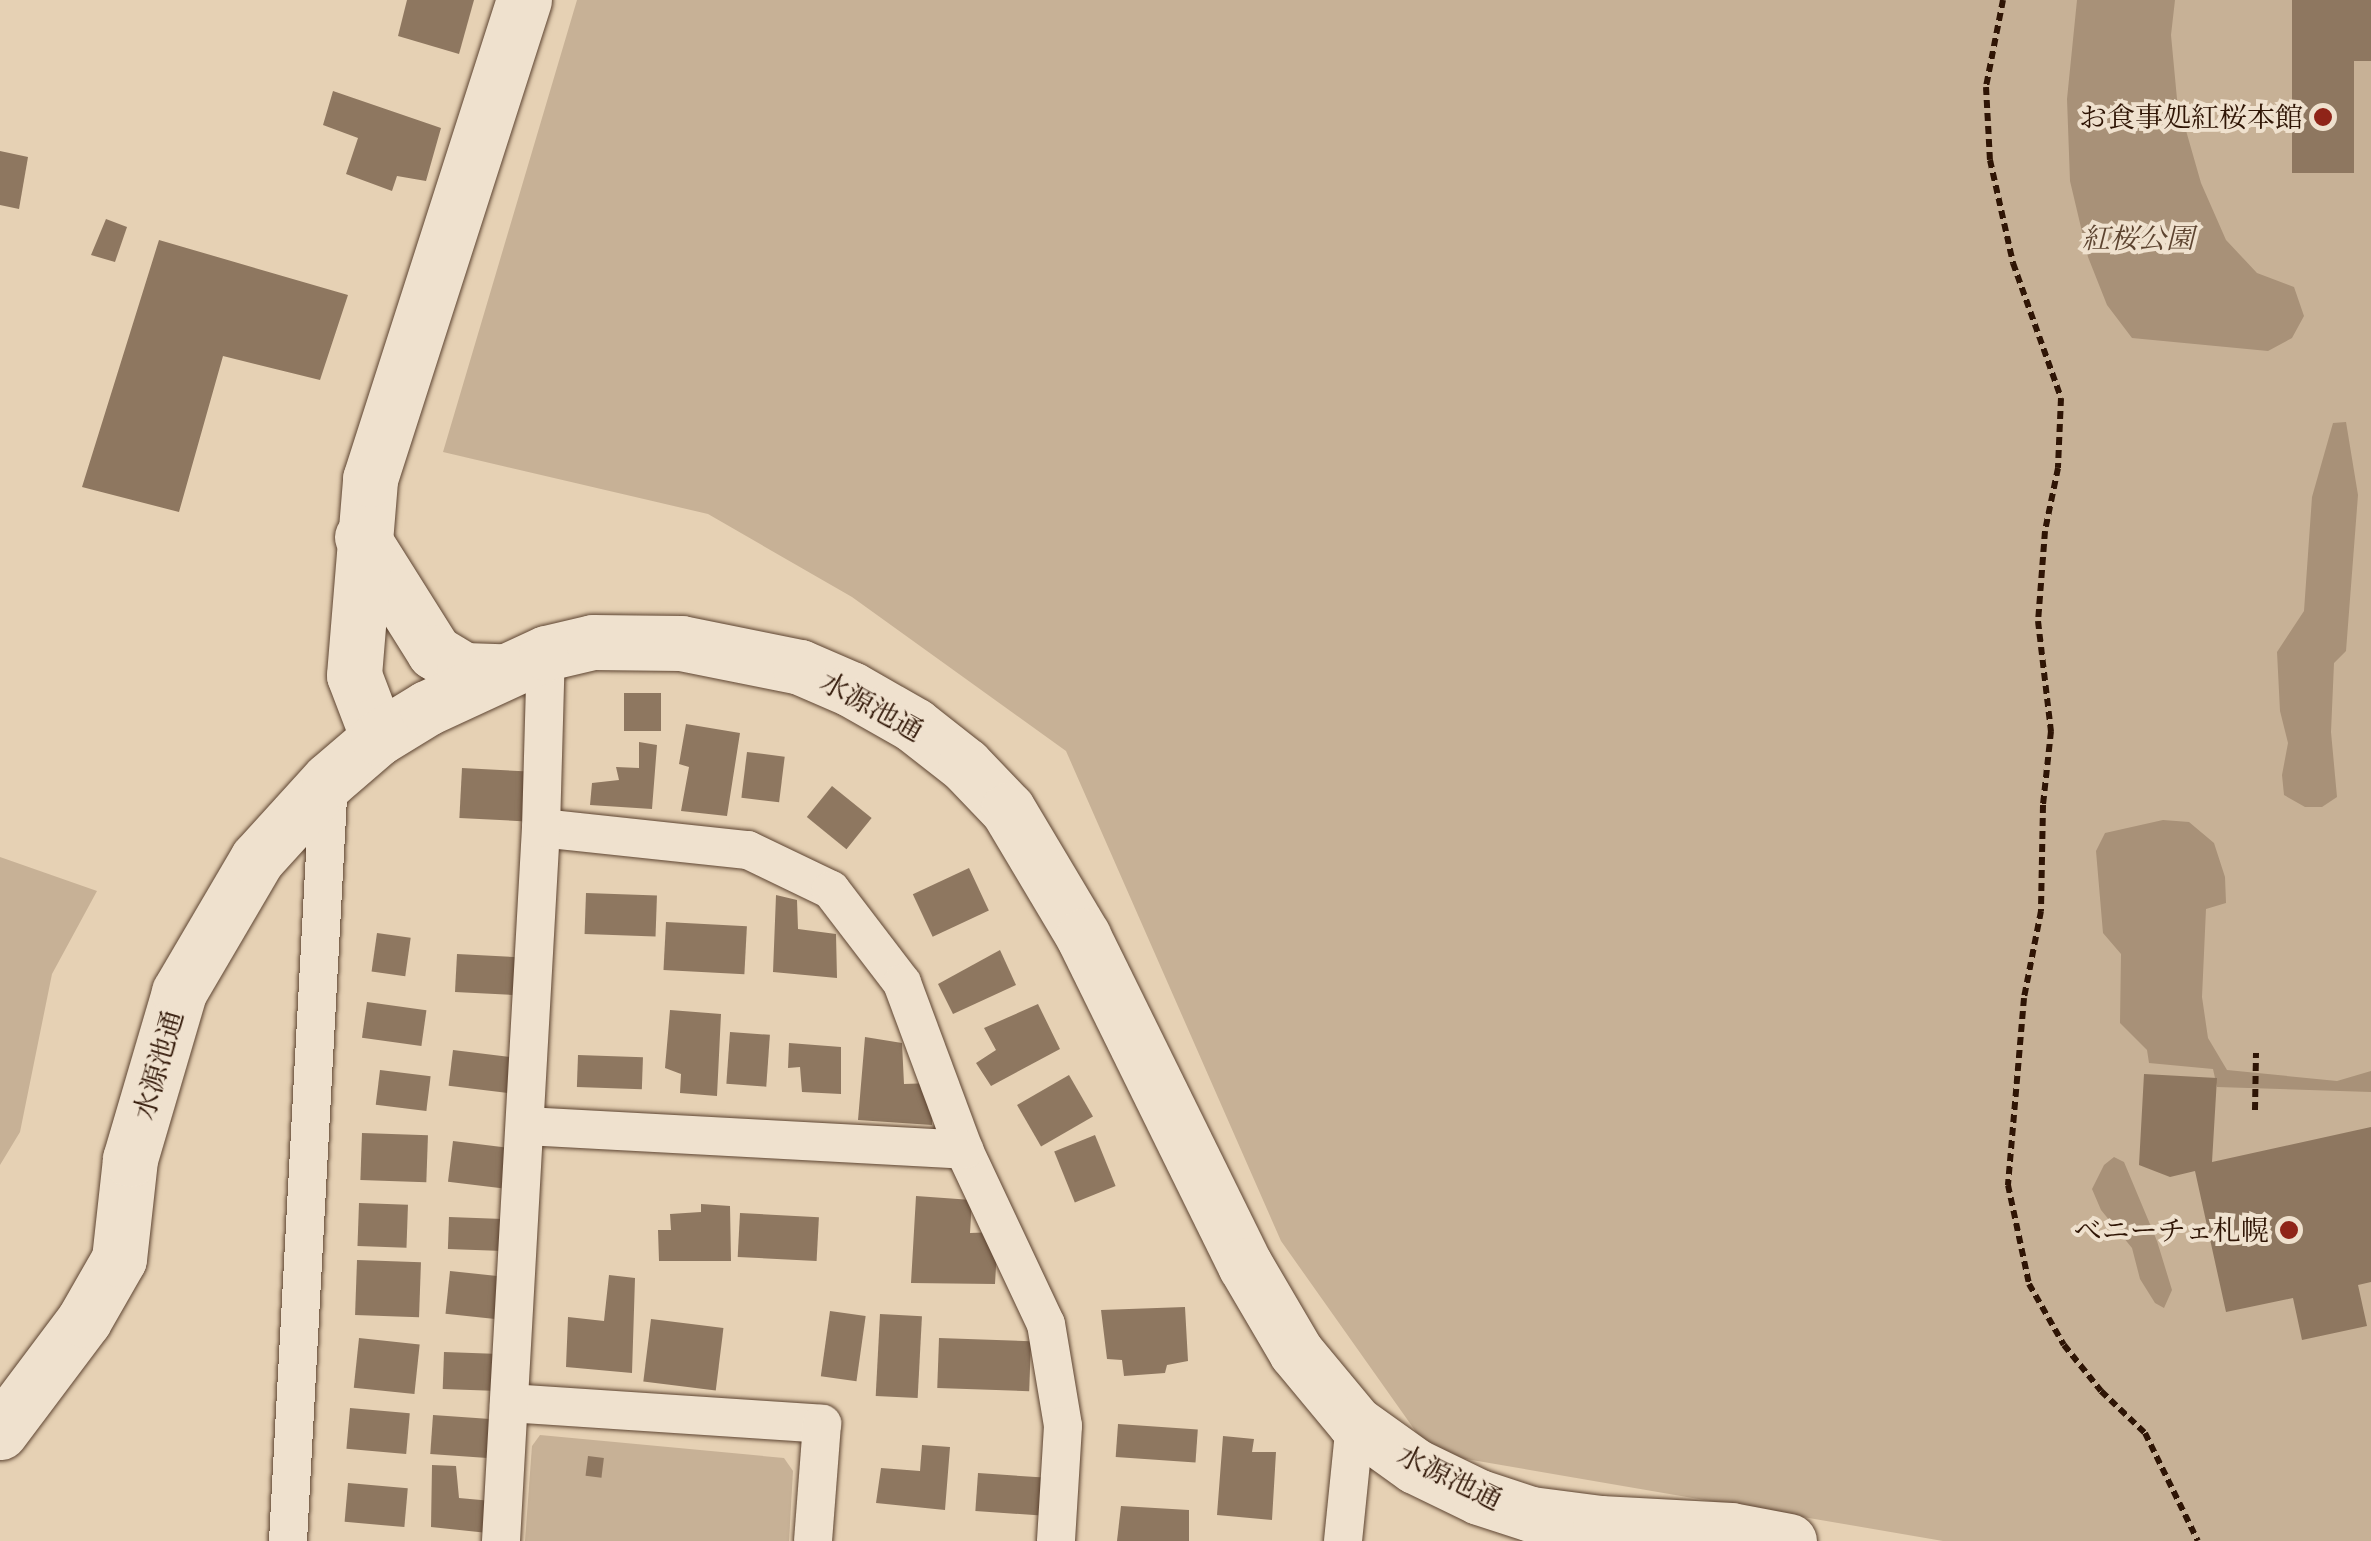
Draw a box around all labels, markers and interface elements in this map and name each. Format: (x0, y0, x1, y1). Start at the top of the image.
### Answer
place label: お食事処紅桜本館 (2079, 100, 2303, 134)
marker: お食事処紅桜本館 (2312, 106, 2334, 128)
park label: 紅桜公園 (2082, 221, 2194, 255)
street label: 水源池通 (815, 664, 929, 748)
street label: 水源池通 (126, 1007, 190, 1123)
place label: べニーチェ札幌 (2073, 1213, 2269, 1247)
marker: べニーチェ札幌 (2278, 1219, 2300, 1241)
street label: 水源池通 (1392, 1437, 1508, 1517)

